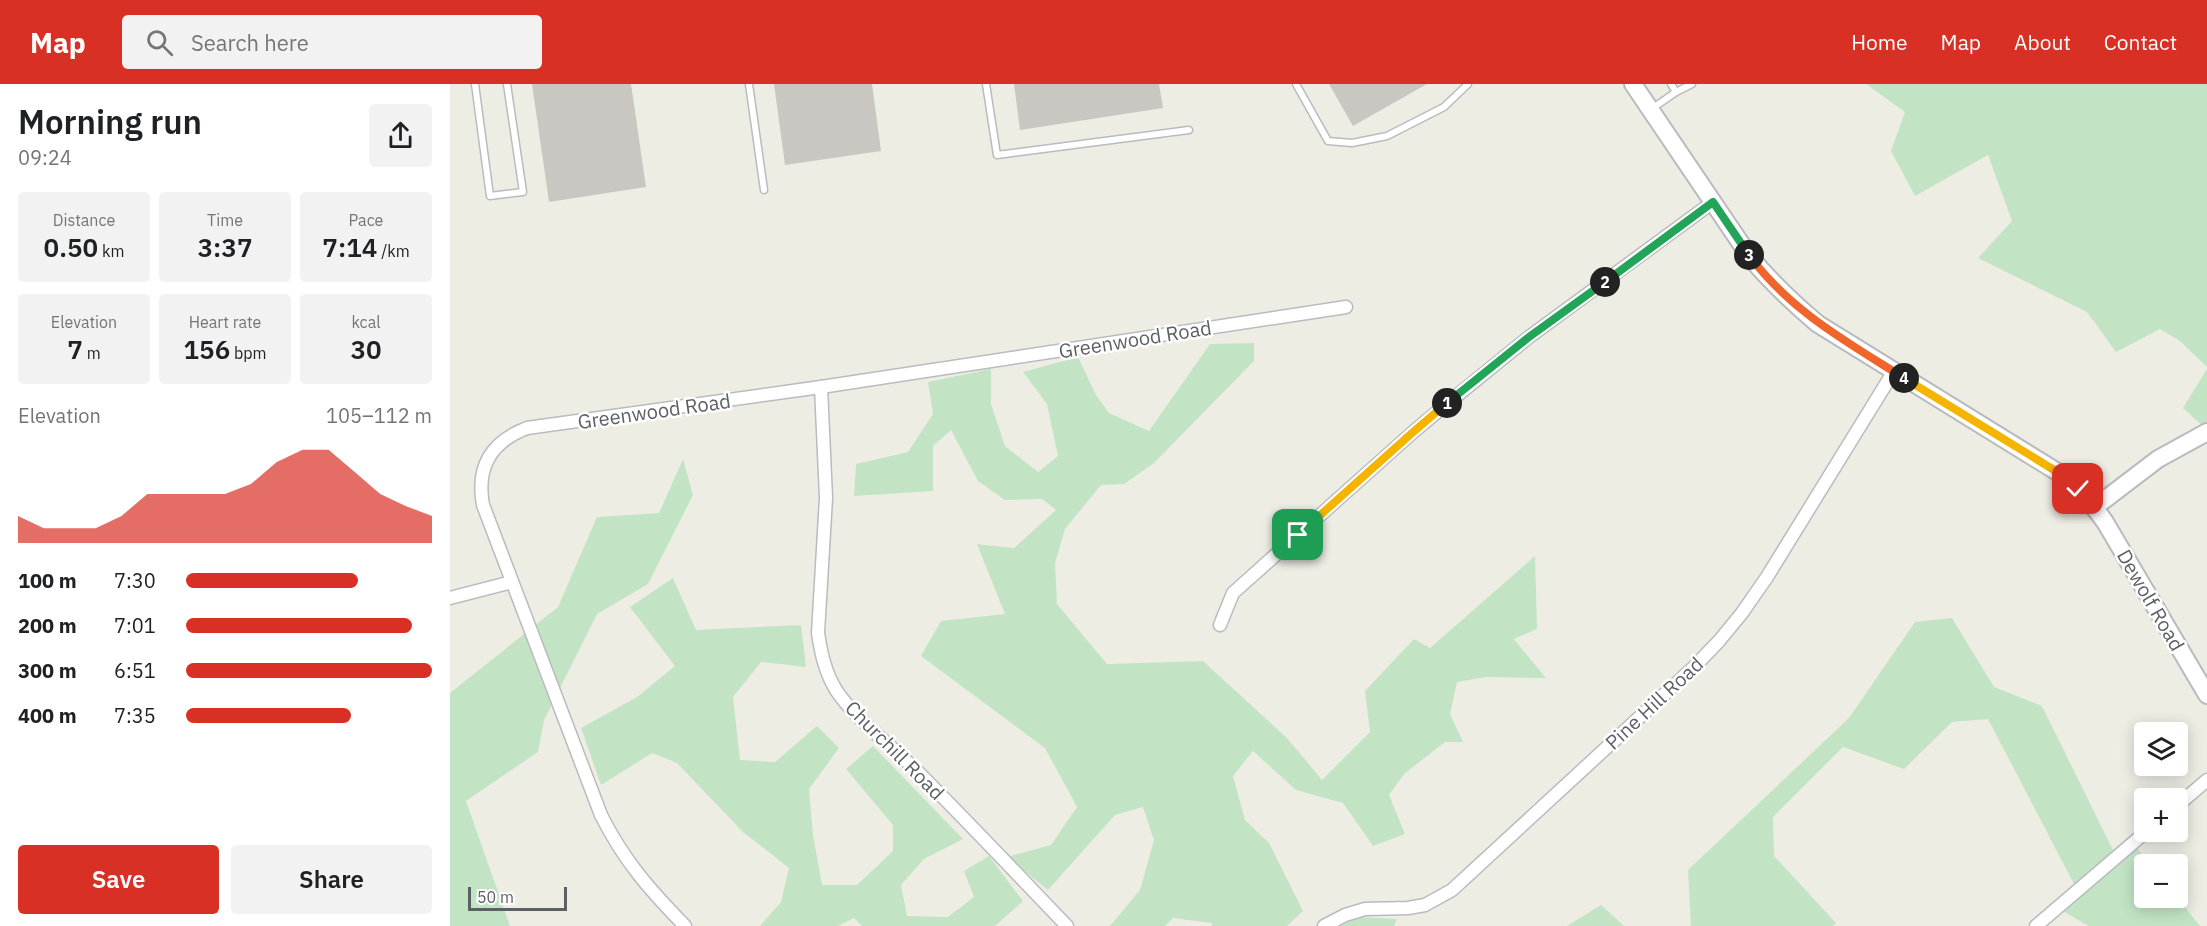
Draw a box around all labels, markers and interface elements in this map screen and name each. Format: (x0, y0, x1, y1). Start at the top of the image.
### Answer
search box (122, 15, 542, 69)
text: Map (30, 24, 86, 61)
icon: search (143, 26, 176, 59)
text: Search here (191, 28, 309, 57)
text: Home (1851, 28, 1908, 56)
text: Map (1941, 28, 1981, 56)
text: About (2014, 28, 2071, 56)
text: Contact (2104, 28, 2177, 56)
text: Morning run (18, 100, 202, 143)
button: share (369, 104, 432, 167)
text: 09:24 (18, 144, 72, 171)
text: Distance (53, 210, 115, 230)
text: Time (207, 210, 243, 230)
text: Pace (349, 210, 383, 230)
text: 0.50 (44, 230, 98, 264)
text: 3:37 (197, 230, 253, 264)
text: 7:14 (322, 230, 377, 264)
pin: 3 (1734, 240, 1764, 270)
text: km (98, 241, 124, 261)
text: /km (377, 241, 410, 261)
text: 3 (1744, 245, 1754, 265)
pin: 2 (1590, 267, 1620, 297)
text: 2 (1600, 272, 1610, 292)
text: Elevation (51, 312, 117, 332)
text: Heart rate (189, 312, 261, 332)
text: kcal (351, 312, 381, 332)
street label: Greenwood Road (1057, 314, 1213, 364)
text: 7 (67, 332, 83, 366)
text: 156 (183, 332, 230, 366)
text: 30 (350, 332, 382, 366)
text: m (83, 343, 101, 363)
text: bpm (230, 343, 267, 363)
pin: 4 (1889, 363, 1919, 393)
text: 4 (1899, 368, 1909, 388)
street label: Greenwood Road (576, 387, 732, 435)
pin: 1 (1432, 388, 1462, 418)
text: 1 (1442, 393, 1452, 413)
text: Elevation (18, 402, 101, 429)
text: 105–112 m (326, 402, 432, 429)
pin (2052, 463, 2103, 514)
icon: check (2061, 472, 2094, 505)
pin (1272, 509, 1323, 560)
icon: arrive (1281, 518, 1314, 551)
street label: Dewolf Road (2111, 544, 2191, 656)
text: 100 m (18, 567, 77, 594)
text: 7:30 (114, 567, 156, 594)
text: 200 m (18, 612, 77, 639)
text: 7:01 (114, 612, 156, 639)
street label: Pine Hill Road (1599, 651, 1709, 755)
text: 300 m (18, 657, 77, 684)
text: 6:51 (114, 657, 156, 684)
street label: Churchill Road (839, 694, 951, 806)
text: 400 m (18, 702, 77, 729)
text: 7:35 (114, 702, 156, 729)
map controls (2134, 722, 2188, 908)
button: layers (2134, 722, 2188, 776)
button: + (2134, 788, 2188, 842)
button: Save (18, 845, 219, 914)
button: Share (231, 845, 432, 914)
button: − (2134, 854, 2188, 908)
scale bar (468, 884, 567, 912)
text: 50 m (477, 887, 514, 907)

